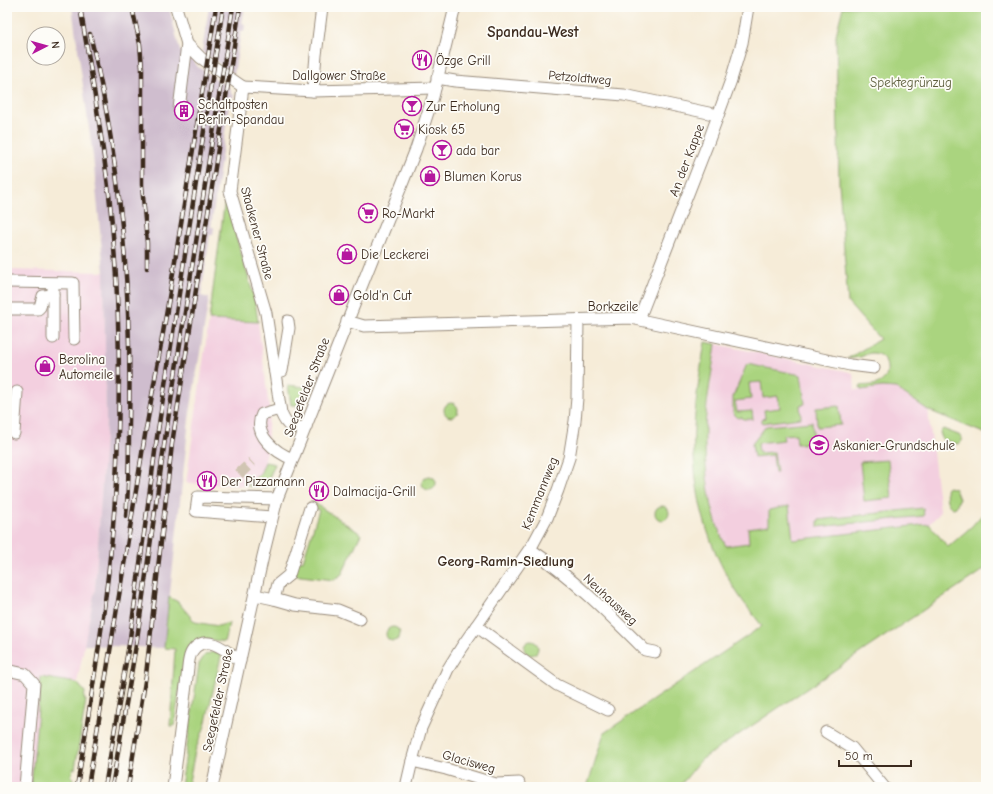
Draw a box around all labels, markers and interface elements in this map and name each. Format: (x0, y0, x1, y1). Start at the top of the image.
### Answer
district label: Spandau-West (487, 23, 580, 41)
north arrow (26, 26, 66, 66)
text: N (49, 41, 62, 49)
restaurant icon: Özge Grill (411, 49, 433, 71)
place label: Özge Grill (436, 52, 491, 68)
street label: Petzoldtweg (548, 67, 612, 88)
street label: Dallgower Straße (292, 68, 386, 83)
park label: Spektegrünzug (870, 75, 952, 90)
bar icon: Zur Erholung (401, 95, 423, 117)
place label: Schaltposten Berlin-Spandau (198, 97, 284, 127)
place label: Zur Erholung (426, 99, 500, 114)
building icon: Schaltposten Berlin-Spandau (173, 100, 195, 122)
supermarket icon: Kiosk 65 (393, 118, 415, 140)
street label: An der Kappe (666, 121, 707, 198)
place label: Kiosk 65 (418, 122, 465, 137)
bar icon: ada bar (431, 139, 453, 161)
place label: ada bar (456, 143, 500, 158)
shop icon: Blumen Korus (419, 165, 441, 187)
place label: Blumen Korus (444, 169, 522, 184)
street label: Staakener Straße (238, 185, 277, 282)
supermarket icon: Ro-Markt (357, 202, 379, 224)
place label: Ro-Markt (382, 206, 436, 221)
shop icon: Die Leckerei (336, 243, 358, 265)
place label: Die Leckerei (361, 247, 429, 262)
shop icon: Gold'n Cut (328, 284, 350, 306)
place label: Gold'n Cut (353, 288, 413, 303)
street label: Borkzeile (588, 299, 639, 314)
street label: Seegefelder Straße (281, 335, 332, 439)
place label: Berolina Automeile (59, 352, 113, 382)
shop icon: Berolina Automeile (34, 355, 56, 377)
school or university icon: Askanier-Grundschule (808, 434, 830, 456)
place label: Askanier-Grundschule (833, 438, 955, 453)
street label: Kemmannweg (518, 455, 561, 532)
restaurant icon: Der Pizzamann (196, 470, 218, 492)
place label: Der Pizzamann (221, 474, 305, 489)
restaurant icon: Dalmacija-Grill (308, 480, 330, 502)
place label: Dalmacija-Grill (333, 484, 416, 499)
district label: Georg-Ramin-Siedlung (438, 553, 574, 570)
street label: Neuhausweg (581, 571, 641, 628)
street label: Seegefelder Straße (199, 647, 236, 753)
scale bar (839, 742, 911, 768)
street label: Glacisweg (441, 747, 497, 776)
text: 50 m (845, 749, 873, 763)

